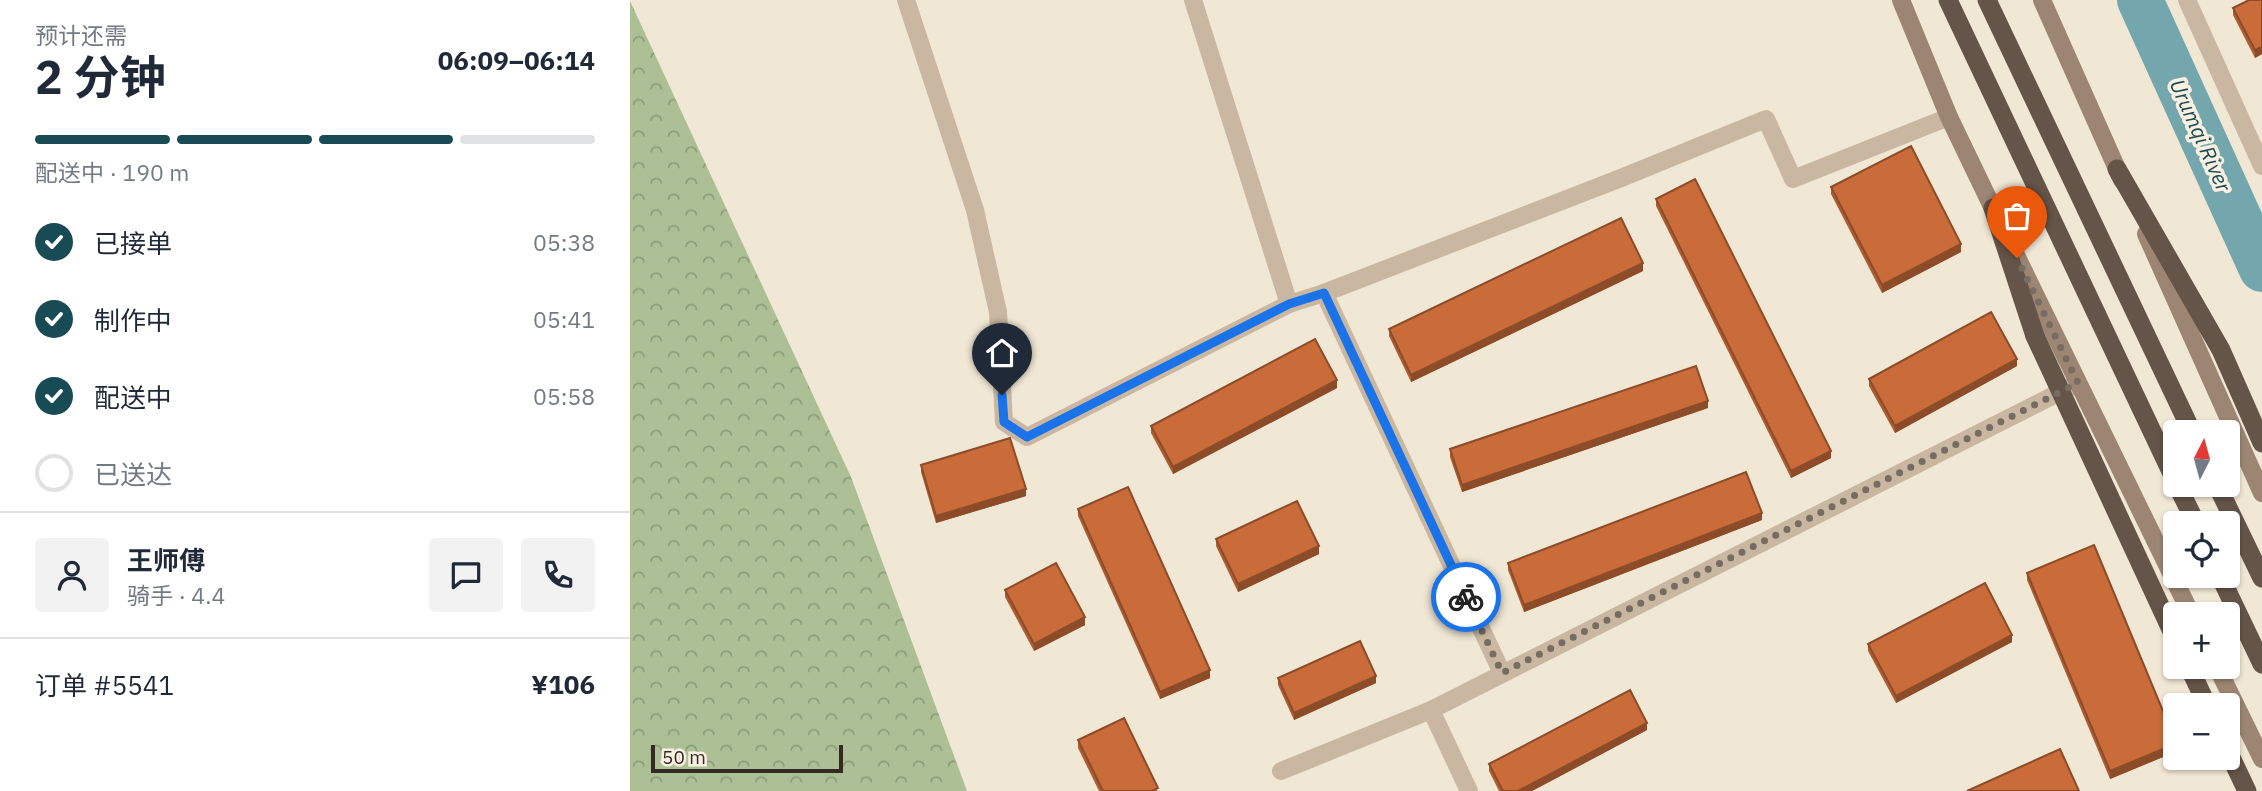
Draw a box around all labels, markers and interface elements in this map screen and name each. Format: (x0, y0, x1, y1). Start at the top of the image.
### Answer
text: 预计还需 (35, 20, 127, 50)
text: 06:09–06:14 (438, 43, 595, 77)
text: 2 分钟 (35, 47, 165, 107)
water label: Urumqi River (2164, 74, 2239, 197)
text: 配送中 · 190 m (35, 157, 189, 187)
pin (1987, 186, 2047, 258)
icon: bag (1998, 197, 2036, 235)
icon: check (35, 223, 73, 261)
text: 已接单 (94, 226, 172, 260)
text: 05:38 (533, 227, 595, 257)
icon: check (35, 300, 73, 338)
text: 制作中 (94, 303, 172, 337)
text: 05:41 (533, 304, 595, 334)
pin (972, 323, 1032, 395)
icon: home (983, 334, 1021, 372)
icon: check (35, 377, 73, 415)
text: 配送中 (94, 380, 172, 414)
text: 05:58 (533, 381, 595, 411)
north arrow (2163, 420, 2240, 497)
map controls (2163, 420, 2240, 770)
text: 已送达 (94, 457, 172, 491)
button: locate (2163, 511, 2240, 588)
button: person (35, 538, 109, 612)
button: chat (429, 538, 503, 612)
button: phone (521, 538, 595, 612)
text: 王师傅 (127, 543, 205, 577)
courier (1431, 562, 1501, 632)
icon: bike (1447, 578, 1485, 616)
text: 骑手 · 4.4 (127, 580, 225, 610)
button: + (2163, 602, 2240, 679)
text: ¥106 (531, 667, 595, 701)
text: 订单 #5541 (35, 668, 174, 702)
button: − (2163, 693, 2240, 770)
scale bar (651, 742, 844, 774)
text: 50 m (662, 745, 706, 769)

